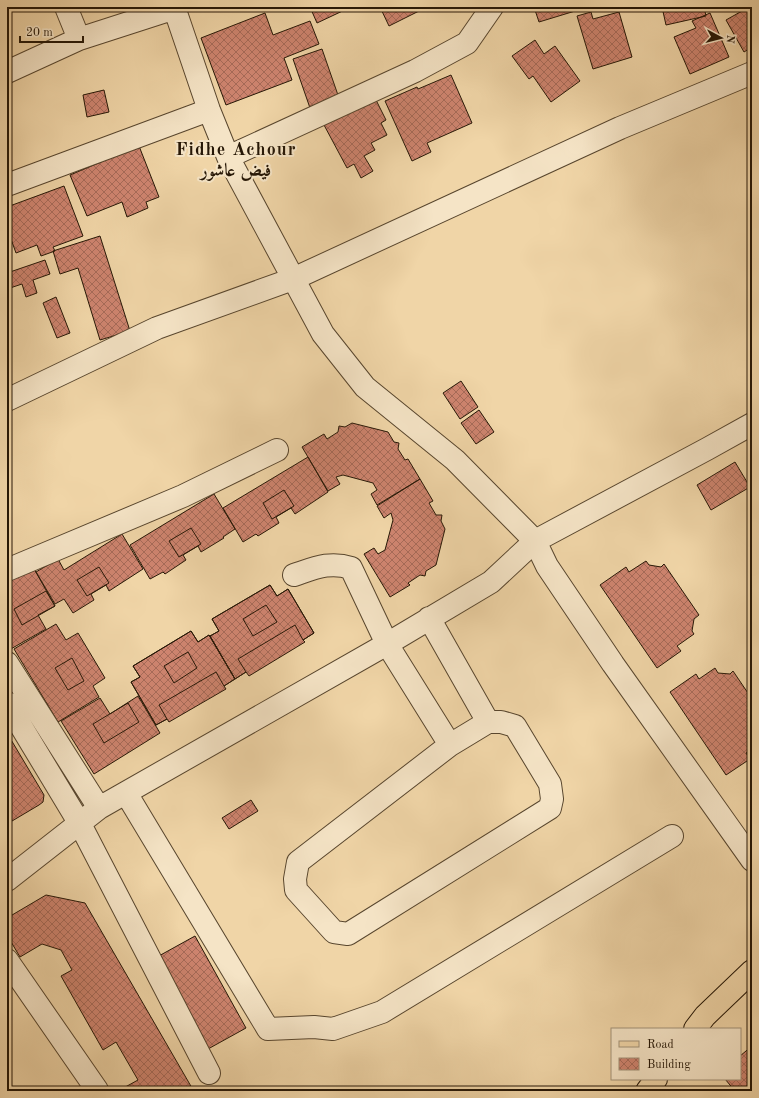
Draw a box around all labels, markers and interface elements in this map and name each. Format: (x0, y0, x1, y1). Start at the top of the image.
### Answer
scale bar (20, 18, 83, 44)
north arrow (701, 18, 741, 58)
text: 20 m (26, 27, 53, 39)
text: N (723, 34, 735, 44)
district label: Fidhe Achour فيض عاشور (176, 141, 296, 181)
legend (611, 1028, 741, 1080)
text: Road (647, 1039, 674, 1051)
text: Building (647, 1059, 691, 1071)

